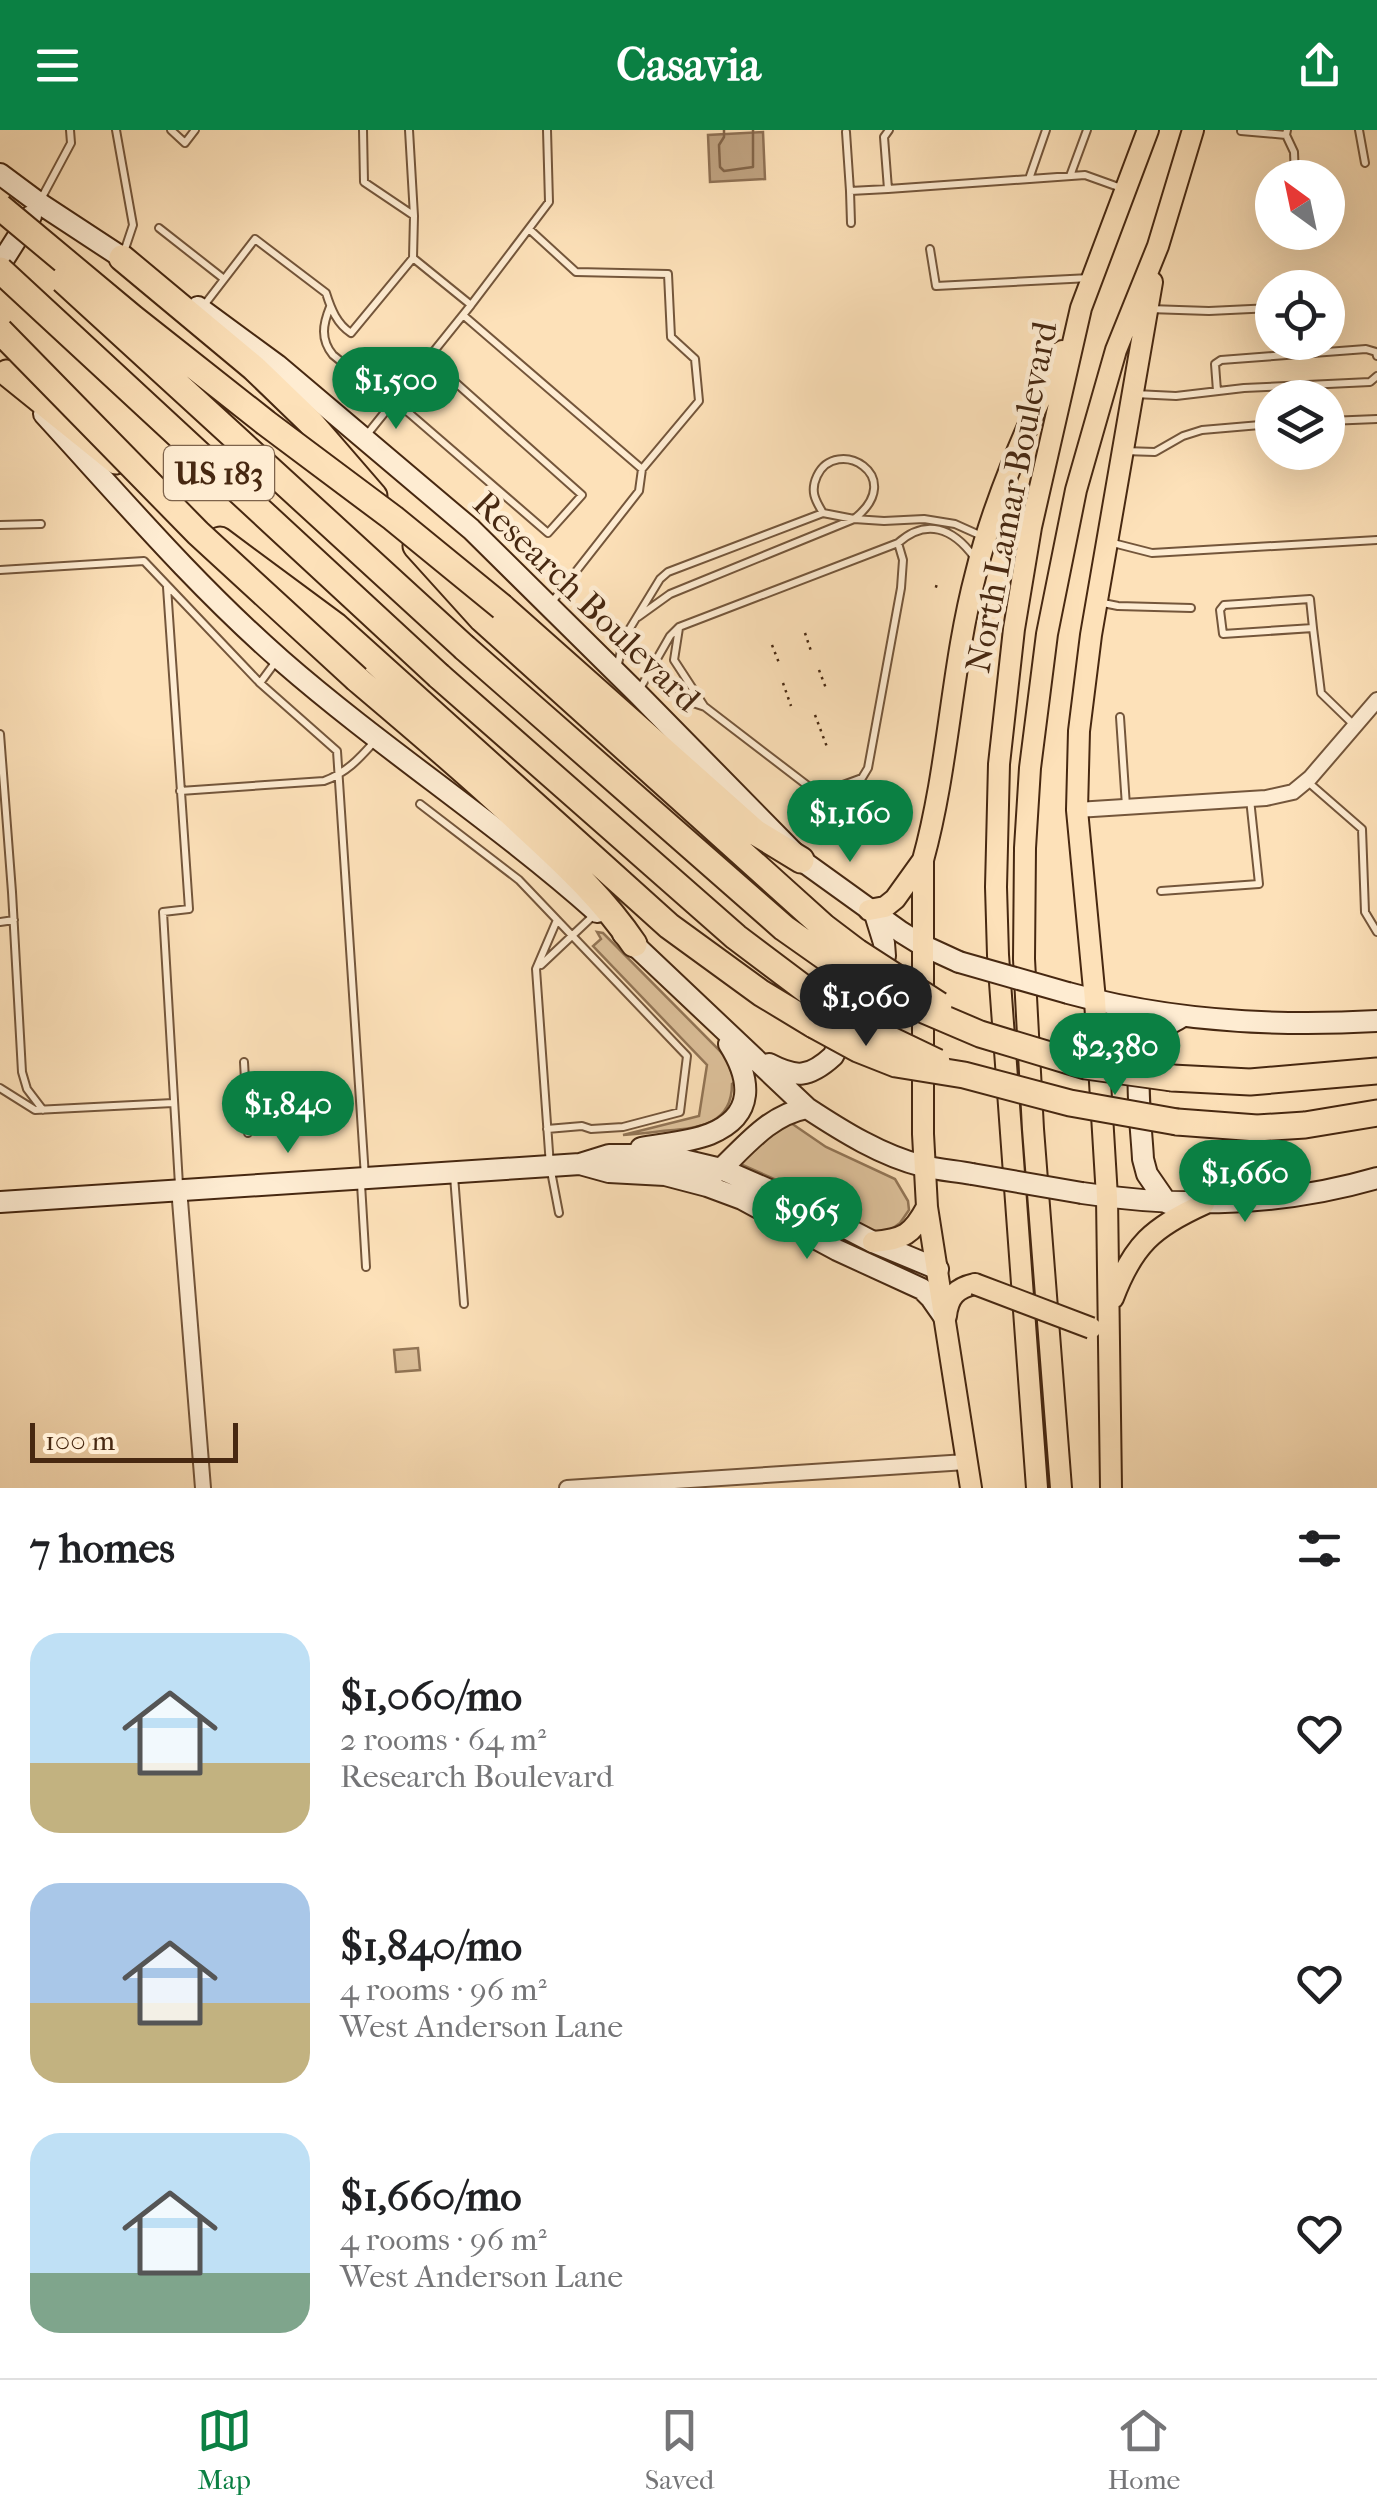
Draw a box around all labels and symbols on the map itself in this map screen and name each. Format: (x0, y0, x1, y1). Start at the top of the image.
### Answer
north arrow (1255, 160, 1345, 250)
street label: North Lamar Boulevard (957, 317, 1066, 676)
pin: $1,500 (315, 347, 477, 432)
road number: US 183 (164, 446, 274, 500)
street label: Research Boulevard (465, 483, 709, 721)
pin: $1,160 (769, 780, 931, 865)
pin: $1,060 (785, 964, 947, 1049)
pin: $2,380 (1034, 1013, 1196, 1098)
pin: $1,840 (207, 1071, 369, 1156)
pin: $1,660 (1164, 1140, 1326, 1225)
pin: $965 (748, 1177, 866, 1262)
scale bar (30, 1418, 238, 1462)

